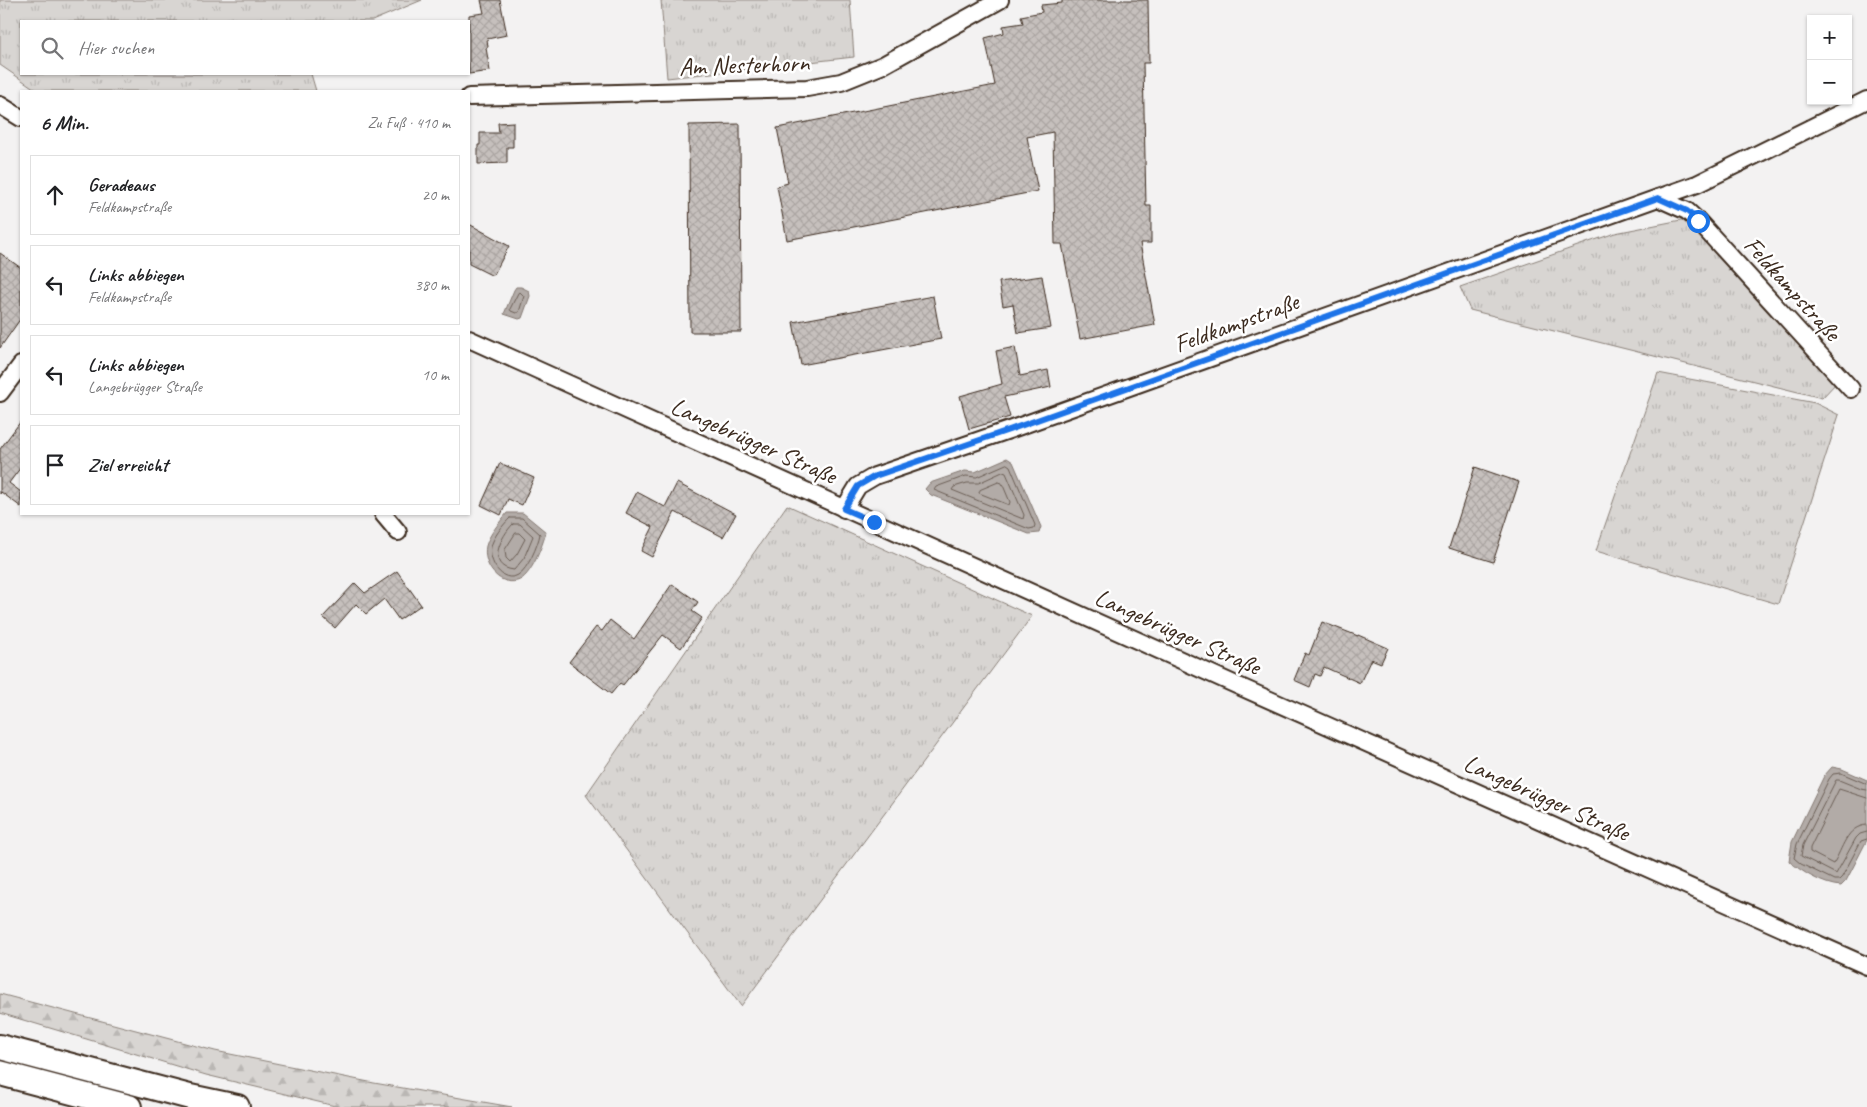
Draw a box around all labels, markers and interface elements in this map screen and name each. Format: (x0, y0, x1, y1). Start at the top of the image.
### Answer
map controls (1807, 15, 1852, 105)
button: + (1807, 15, 1852, 60)
search box (20, 20, 470, 75)
icon: search (38, 34, 66, 62)
text: Hier suchen (78, 36, 154, 60)
street label: Am Nesterhorn (678, 47, 810, 83)
button: − (1807, 60, 1852, 105)
text: 6 Min. (40, 110, 88, 136)
text: Zu Fuß · 410 m (367, 113, 450, 133)
text: Geradeaus (88, 173, 155, 197)
icon: ahead (41, 181, 69, 209)
text: 20 m (422, 185, 449, 205)
text: Feldkampstraße (88, 197, 171, 217)
route start (1687, 210, 1710, 233)
street label: Feldkampstraße (1737, 230, 1849, 349)
text: Links abbiegen (88, 263, 184, 287)
icon: left (41, 271, 69, 299)
text: 380 m (415, 275, 449, 295)
street label: Feldkampstraße (1170, 285, 1305, 360)
text: Feldkampstraße (88, 287, 171, 307)
text: Links abbiegen (88, 353, 184, 377)
icon: left (41, 361, 69, 389)
text: 10 m (422, 365, 449, 385)
text: Langebrügger Straße (88, 377, 202, 397)
street label: Langebrügger Straße (666, 390, 843, 492)
icon: arrive (41, 451, 69, 479)
text: Ziel erreicht (88, 453, 168, 477)
route end (863, 511, 886, 534)
street label: Langebrügger Straße (1090, 581, 1267, 683)
street label: Langebrügger Straße (1459, 747, 1636, 849)

